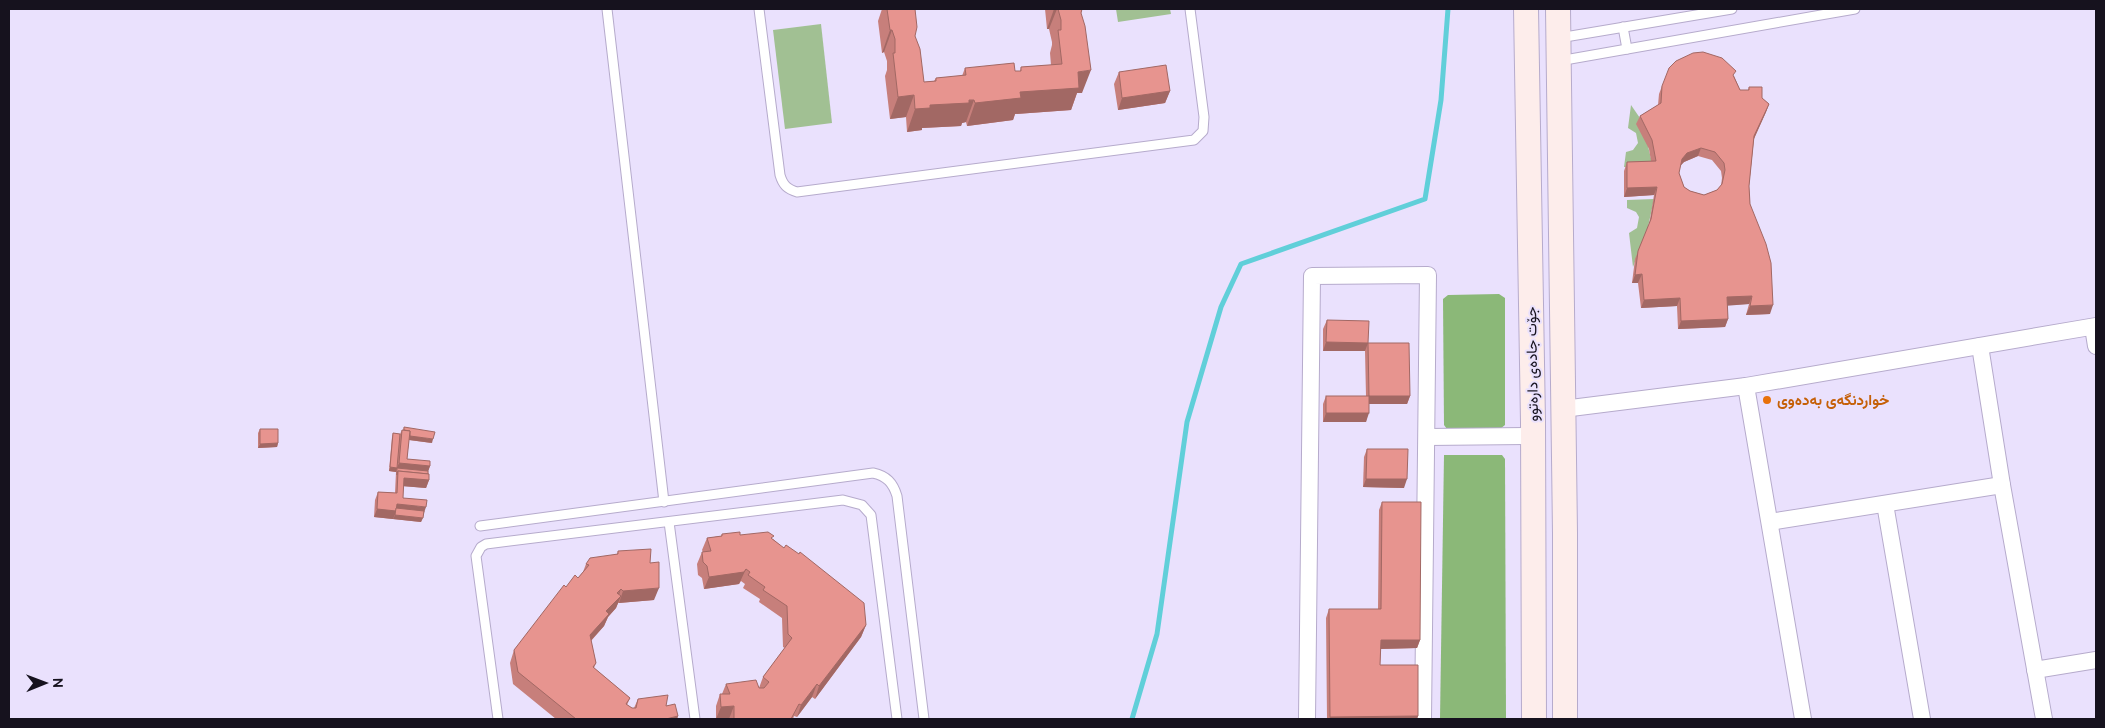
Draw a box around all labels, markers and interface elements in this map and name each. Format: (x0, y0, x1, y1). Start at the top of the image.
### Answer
street label: جۆت جادەی دارەتوو (1522, 306, 1543, 422)
place label: خواردنگەی بەدەوی (1777, 391, 1889, 409)
marker: خواردنگەی بەدەوی (1761, 394, 1773, 406)
north arrow (20, 658, 70, 708)
text: N (50, 677, 66, 688)

